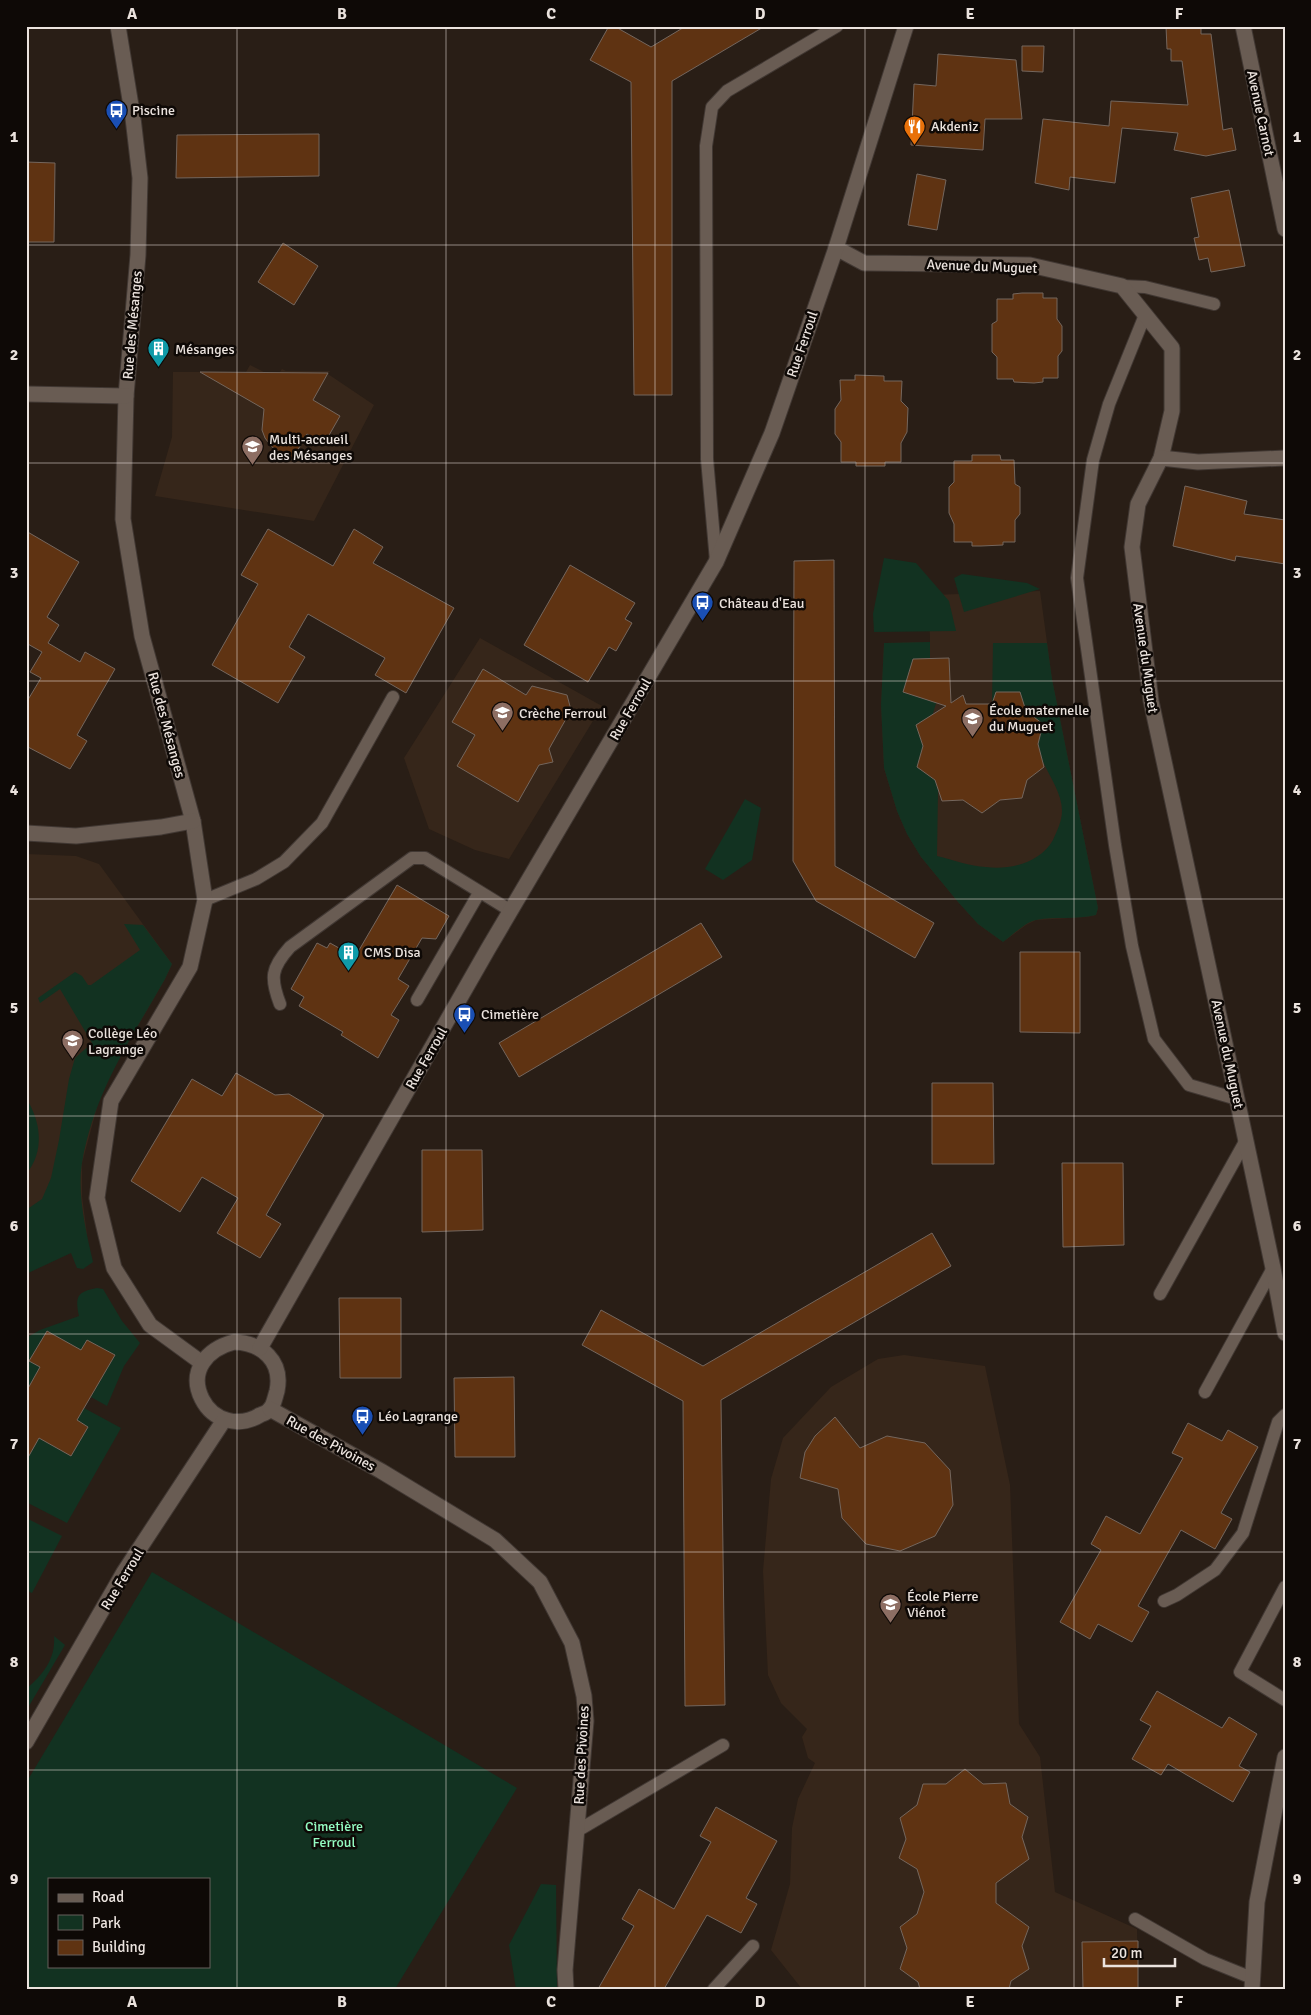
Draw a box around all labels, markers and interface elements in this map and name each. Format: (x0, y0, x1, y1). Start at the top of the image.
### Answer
text: A (127, 4, 138, 24)
text: B (337, 4, 347, 24)
text: C (546, 4, 556, 24)
text: D (755, 4, 766, 24)
text: E (965, 4, 975, 24)
text: F (1175, 4, 1184, 24)
street label: Avenue Carnot (1243, 69, 1278, 158)
bus stop icon: Piscine (104, 98, 128, 129)
place label: Piscine (132, 102, 175, 119)
restaurant icon: Akdeniz (903, 114, 927, 145)
place label: Akdeniz (931, 118, 979, 135)
text: 1 (10, 127, 19, 147)
text: 1 (1293, 127, 1302, 147)
street label: Avenue du Muguet (926, 256, 1038, 277)
street label: Rue des Mésanges (119, 270, 146, 380)
street label: Rue Ferroul (783, 309, 822, 379)
building icon: Mésanges (147, 337, 171, 368)
place label: Mésanges (175, 341, 235, 358)
text: 2 (10, 345, 18, 365)
text: 2 (1293, 345, 1301, 365)
place label: Multi-accueil des Mésanges (269, 431, 352, 464)
school or university icon: Multi-accueil des Mésanges (241, 435, 265, 466)
text: 3 (10, 563, 18, 583)
text: 3 (1293, 563, 1301, 583)
bus stop icon: Château d'Eau (691, 591, 715, 622)
place label: Château d'Eau (719, 595, 805, 612)
street label: Avenue du Muguet (1129, 602, 1162, 714)
street label: Rue des Mésanges (144, 670, 189, 780)
street label: Rue Ferroul (606, 675, 655, 743)
school or university icon: Crèche Ferroul (491, 701, 515, 732)
place label: École maternelle du Muguet (989, 702, 1089, 735)
place label: Crèche Ferroul (519, 705, 607, 722)
school or university icon: École maternelle du Muguet (961, 706, 985, 737)
text: 4 (10, 780, 19, 800)
text: 4 (1293, 780, 1302, 800)
building icon: CMS Disa (336, 940, 360, 971)
place label: CMS Disa (364, 944, 421, 961)
text: 5 (10, 998, 18, 1018)
street label: Avenue du Muguet (1208, 998, 1247, 1110)
text: 5 (1293, 998, 1301, 1018)
bus stop icon: Cimetière (453, 1002, 477, 1033)
place label: Cimetière (481, 1006, 539, 1023)
street label: Rue Ferroul (402, 1024, 451, 1092)
place label: Collège Léo Lagrange (88, 1025, 157, 1058)
school or university icon: Collège Léo Lagrange (60, 1029, 84, 1060)
text: 6 (10, 1216, 19, 1236)
text: 6 (1293, 1216, 1302, 1236)
bus stop icon: Léo Lagrange (350, 1404, 374, 1435)
place label: Léo Lagrange (378, 1408, 458, 1425)
street label: Rue des Pivoines (283, 1412, 378, 1475)
text: 7 (10, 1434, 19, 1454)
text: 7 (1293, 1434, 1302, 1454)
street label: Rue Ferroul (97, 1545, 147, 1613)
place label: École Pierre Viénot (907, 1588, 978, 1621)
school or university icon: École Pierre Viénot (879, 1592, 903, 1623)
text: 8 (10, 1652, 19, 1672)
text: 8 (1293, 1652, 1302, 1672)
street label: Rue des Pivoines (570, 1705, 593, 1805)
park label: Cimetière Ferroul (305, 1818, 363, 1851)
text: 9 (10, 1869, 19, 1889)
text: 9 (1293, 1869, 1302, 1889)
legend (48, 1878, 210, 1968)
text: Road (92, 1888, 124, 1906)
text: Park (92, 1914, 121, 1932)
scale bar (1104, 1935, 1175, 1967)
text: Building (92, 1938, 146, 1956)
text: 20 m (1111, 1944, 1142, 1962)
text: A (127, 1992, 138, 2012)
text: B (337, 1992, 347, 2012)
text: C (546, 1992, 556, 2012)
text: D (755, 1992, 766, 2012)
text: E (965, 1992, 975, 2012)
text: F (1175, 1992, 1184, 2012)

